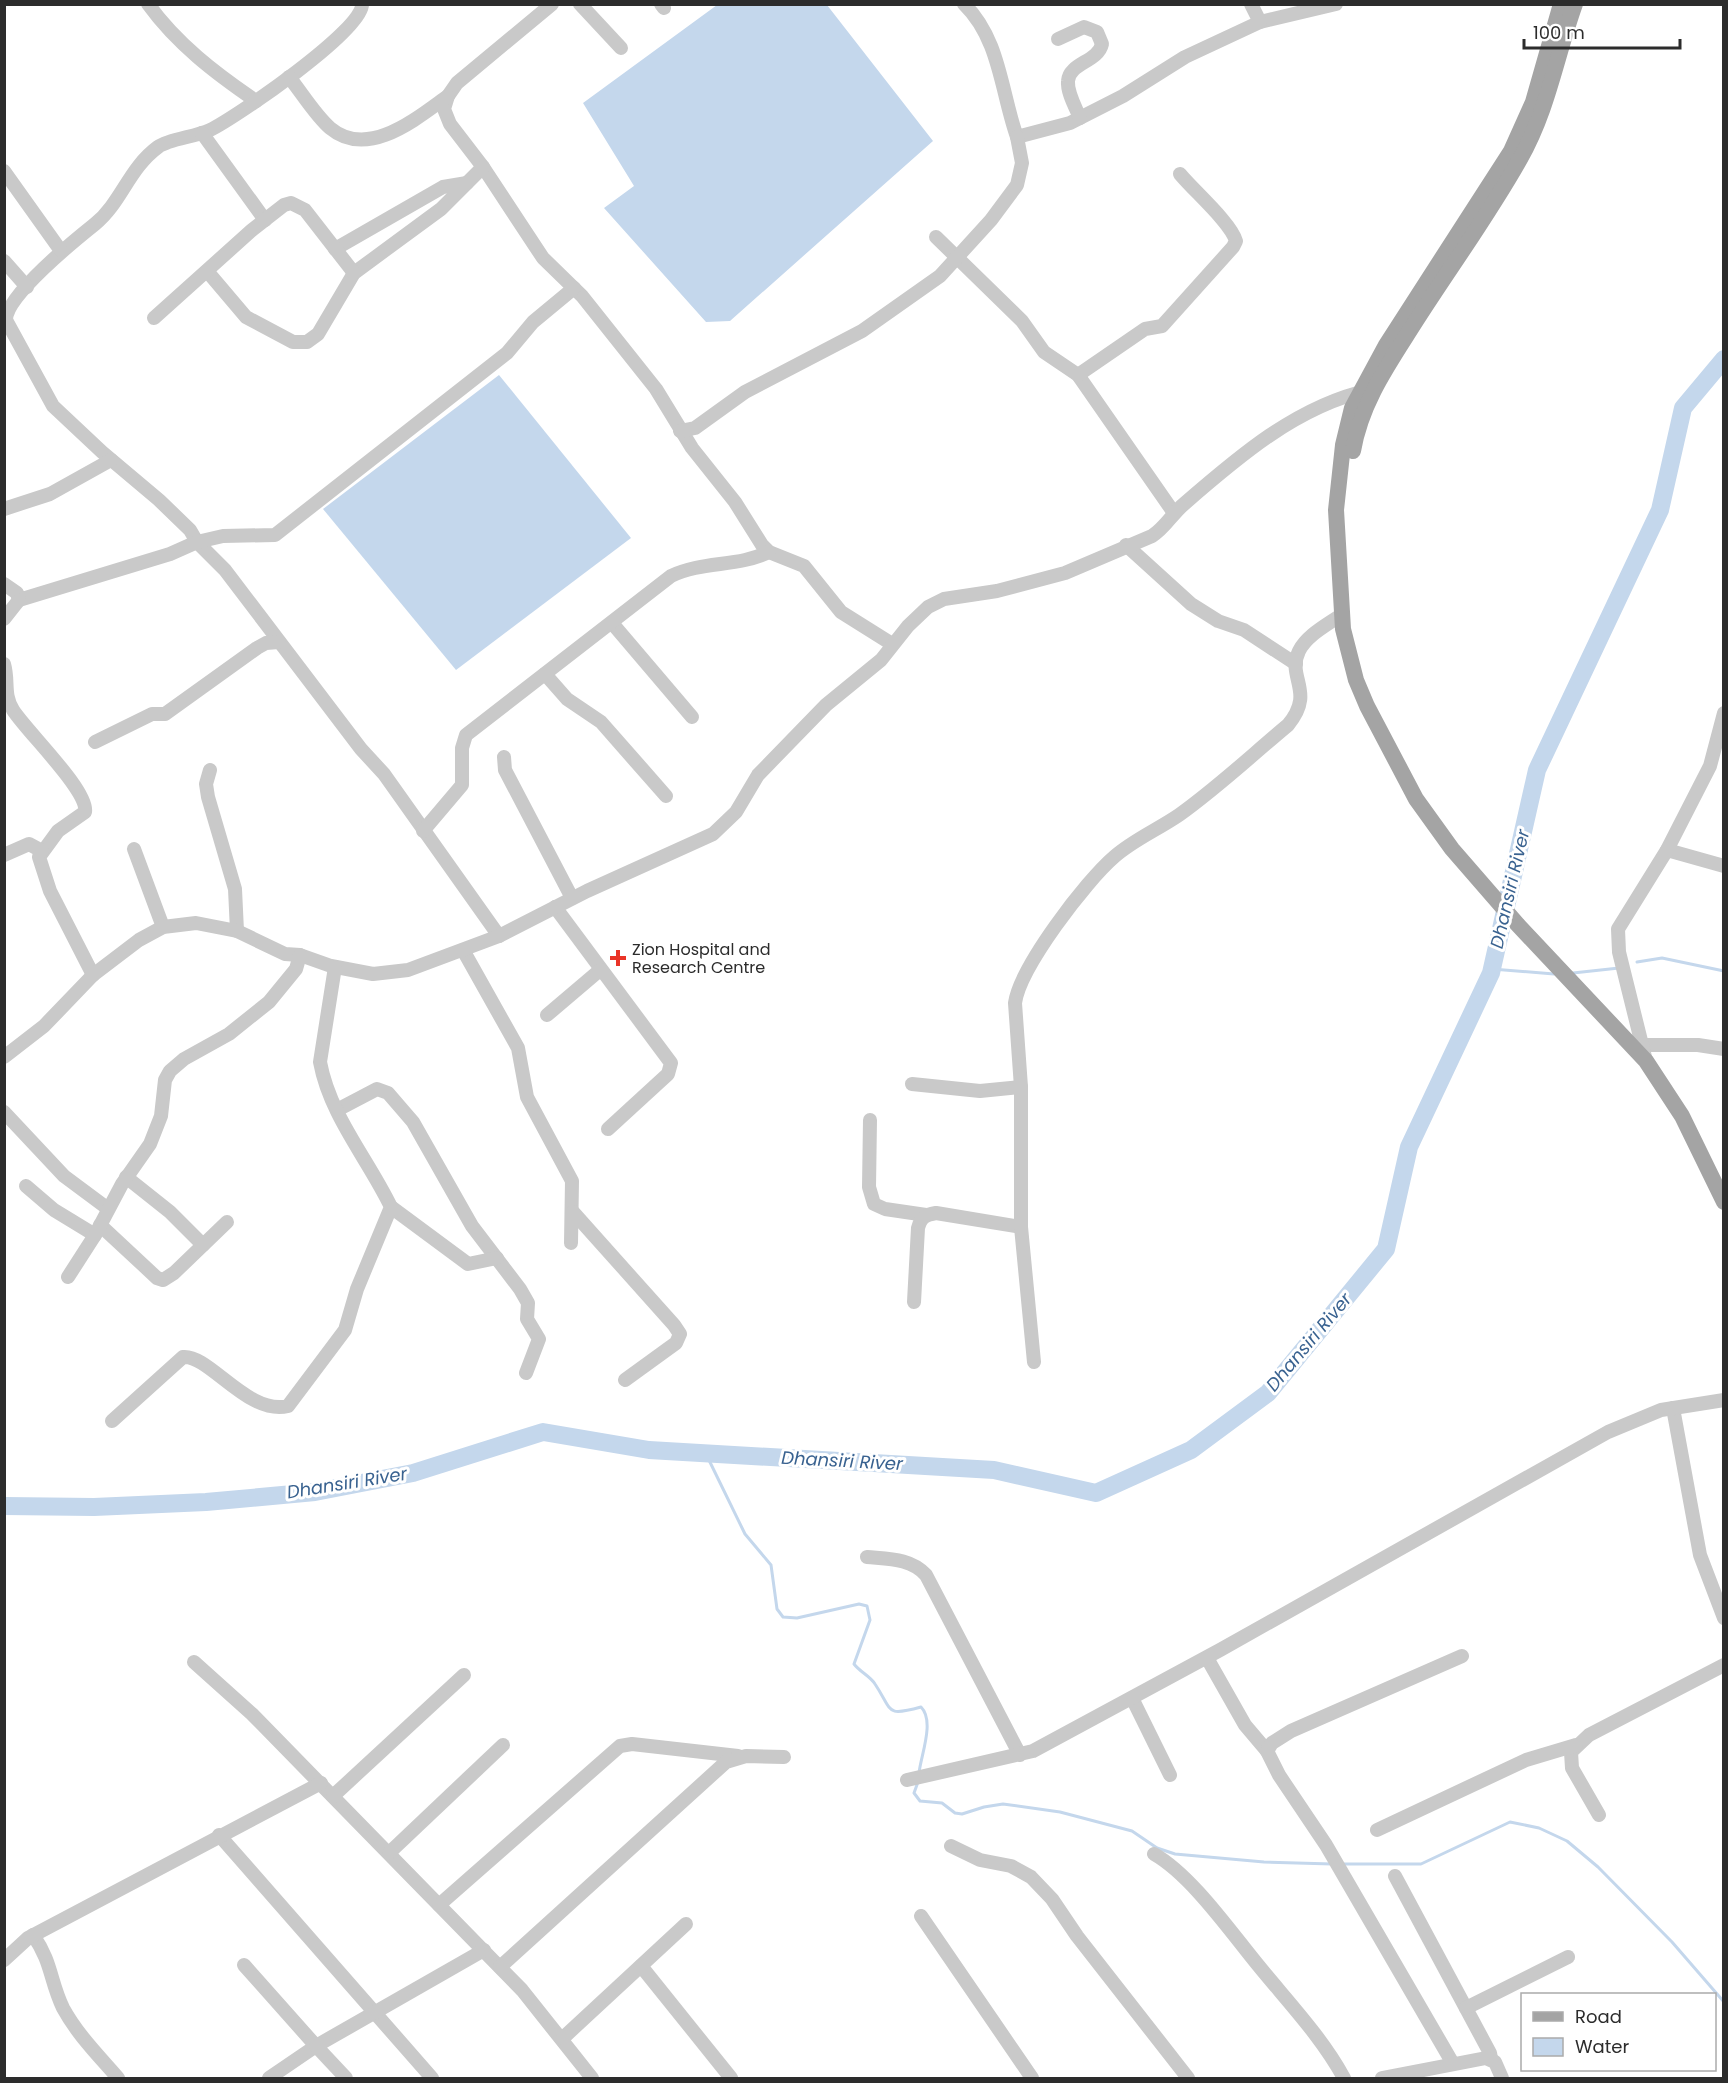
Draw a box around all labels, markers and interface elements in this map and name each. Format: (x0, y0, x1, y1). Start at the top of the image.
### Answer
scale bar (1524, 12, 1680, 50)
text: 100 m (1533, 20, 1585, 45)
water label: Dhansiri River (1484, 826, 1536, 951)
place label: Zion Hospital and Research Centre (632, 938, 770, 979)
marker: Zion Hospital and Research Centre (609, 949, 627, 967)
water label: Dhansiri River (1260, 1286, 1358, 1396)
water label: Dhansiri River (781, 1445, 905, 1476)
water label: Dhansiri River (285, 1460, 410, 1504)
legend (1521, 1993, 1716, 2071)
text: Road (1575, 2004, 1622, 2029)
text: Water (1575, 2034, 1629, 2059)

